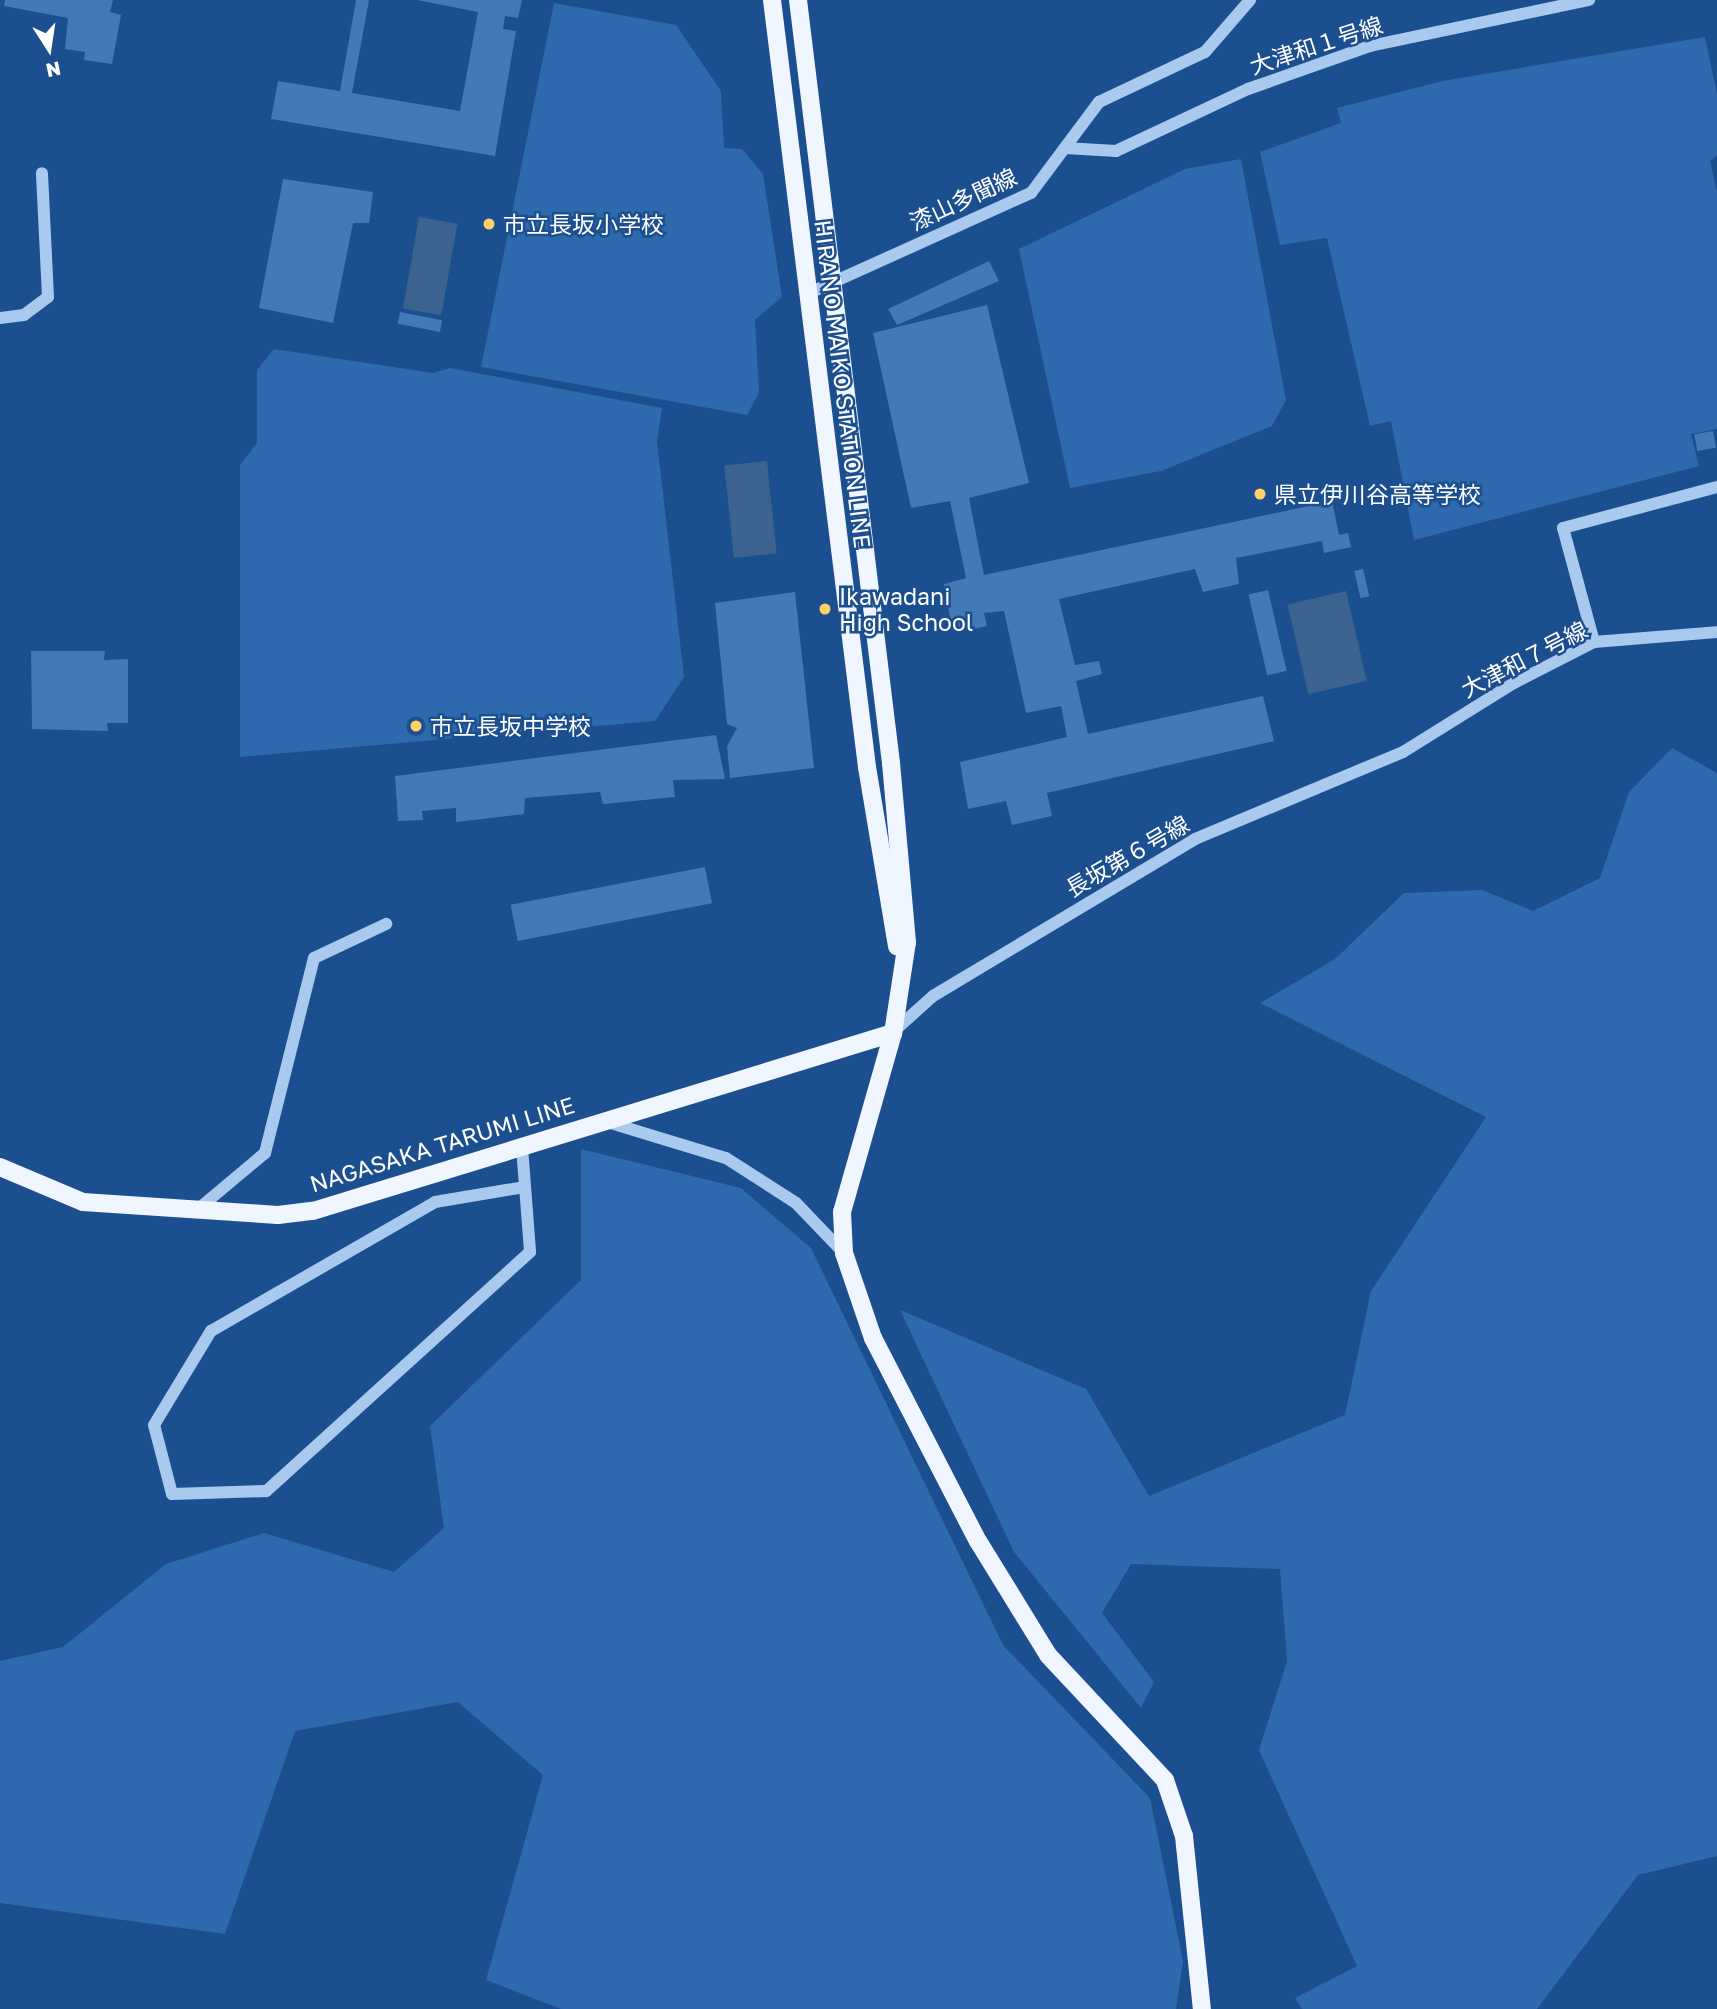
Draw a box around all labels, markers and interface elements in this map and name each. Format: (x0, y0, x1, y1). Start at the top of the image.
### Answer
street label: 大津和１号線 (1246, 11, 1386, 79)
north arrow (14, 14, 84, 84)
text: N (44, 57, 63, 83)
street label: 漆山多聞線 (905, 162, 1021, 236)
place label: 市立長坂小学校 (503, 210, 664, 238)
marker: 市立長坂小学校 (481, 216, 497, 232)
street label: HIRANO MAIKO STATION LINE (809, 218, 877, 550)
place label: 県立伊川谷高等学校 (1274, 480, 1481, 508)
marker: 県立伊川谷高等学校 (1252, 486, 1268, 502)
place label: Ikawadani High School (839, 582, 973, 636)
marker: Ikawadani High School (817, 601, 833, 617)
street label: 大津和７号線 (1456, 615, 1592, 703)
place label: 市立長坂中学校 (430, 712, 591, 740)
marker: 市立長坂中学校 (408, 718, 424, 734)
street label: 長坂第６号線 (1060, 810, 1194, 902)
street label: NAGASAKA TARUMI LINE (306, 1091, 578, 1197)

